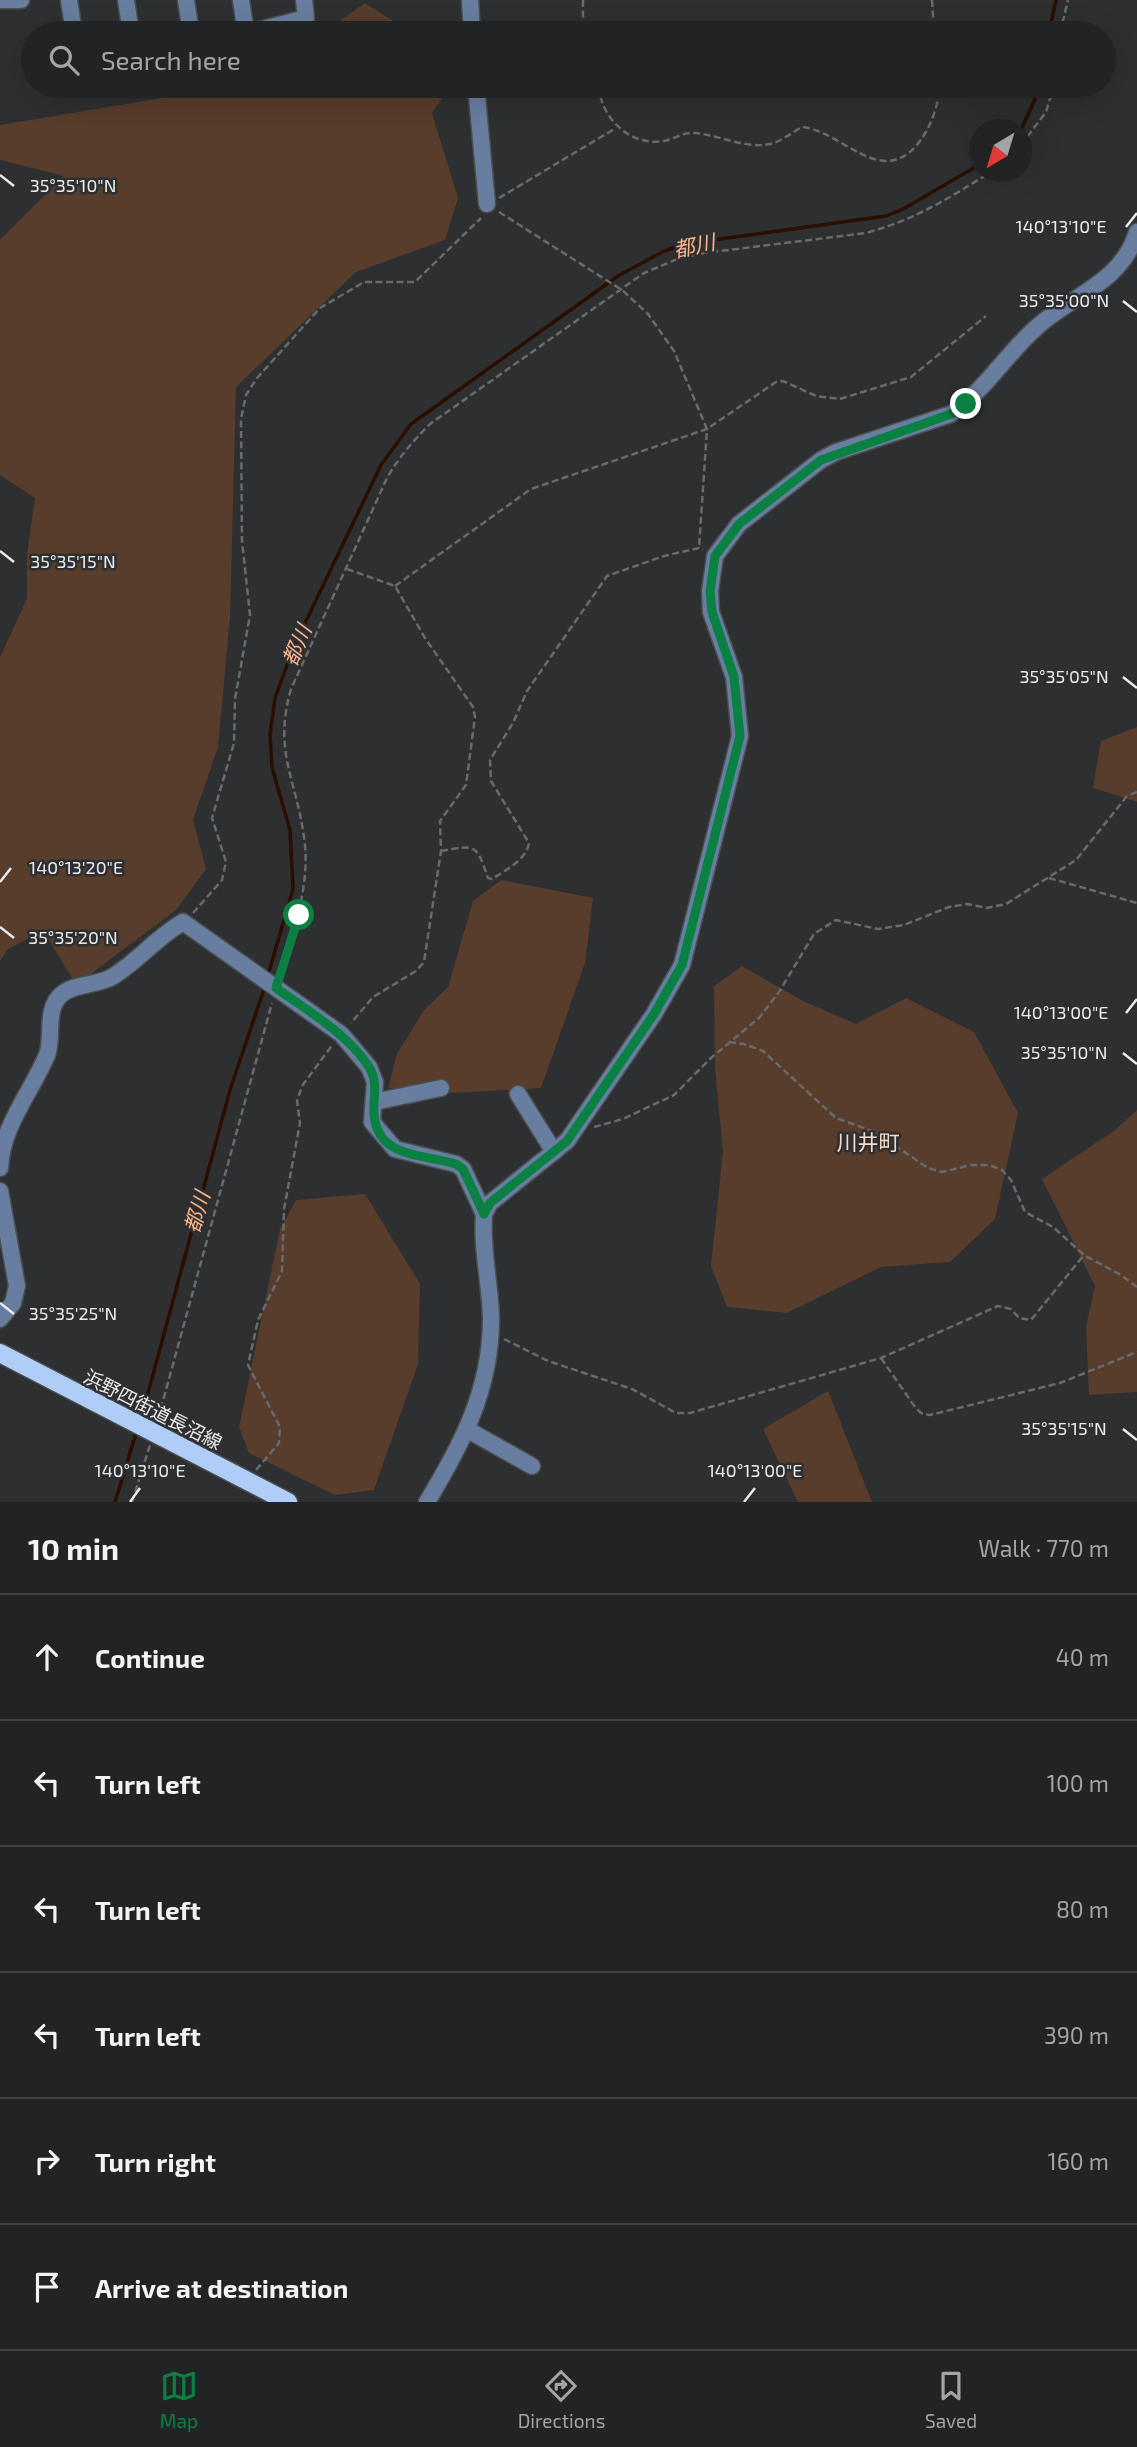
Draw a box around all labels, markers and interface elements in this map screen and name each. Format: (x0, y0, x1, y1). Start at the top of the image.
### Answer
search box (21, 21, 1116, 98)
icon: search (45, 41, 83, 79)
text: Search here (101, 44, 241, 75)
north arrow (969, 119, 1032, 182)
text: 35°35'10"N (30, 174, 116, 196)
text: 140°13'10"E (1015, 215, 1107, 237)
water label: 都川 (671, 228, 719, 262)
text: 35°35'00"N (1019, 289, 1109, 311)
route end (950, 388, 981, 419)
text: 35°35'15"N (30, 550, 116, 572)
water label: 都川 (276, 619, 316, 669)
text: 35°35'05"N (1019, 665, 1109, 687)
text: 140°13'20"E (29, 856, 123, 878)
route start (283, 899, 314, 930)
text: 35°35'20"N (28, 926, 118, 948)
text: 140°13'00"E (1014, 1001, 1108, 1023)
text: 35°35'10"N (1021, 1041, 1107, 1063)
district label: 川井町 (837, 1129, 900, 1154)
water label: 都川 (178, 1186, 214, 1236)
text: 35°35'25"N (29, 1302, 117, 1324)
street label: 浜野四街道長沼線 (80, 1364, 226, 1454)
text: 35°35'15"N (1021, 1417, 1107, 1439)
text: 140°13'10"E (94, 1459, 186, 1481)
text: 140°13'00"E (708, 1459, 802, 1481)
text: 10 min (28, 1530, 119, 1566)
text: Walk · 770 m (978, 1534, 1109, 1562)
icon: ahead (28, 1638, 66, 1676)
text: Continue (95, 1642, 205, 1673)
text: 40 m (1056, 1643, 1109, 1671)
icon: left (28, 1764, 66, 1802)
text: Turn left (95, 1768, 201, 1799)
text: 100 m (1047, 1769, 1109, 1797)
icon: left (28, 1890, 66, 1928)
text: Turn left (95, 1894, 201, 1925)
text: 80 m (1056, 1895, 1109, 1923)
icon: left (28, 2016, 66, 2054)
text: Turn left (95, 2020, 201, 2051)
text: 390 m (1044, 2021, 1109, 2049)
icon: right (28, 2142, 66, 2180)
text: Turn right (95, 2146, 216, 2177)
text: 160 m (1048, 2147, 1109, 2175)
icon: arrive (28, 2268, 66, 2306)
text: Arrive at destination (95, 2272, 348, 2303)
tab: Map (160, 2367, 198, 2432)
tab: Directions (518, 2367, 605, 2432)
tab: Saved (925, 2367, 977, 2432)

